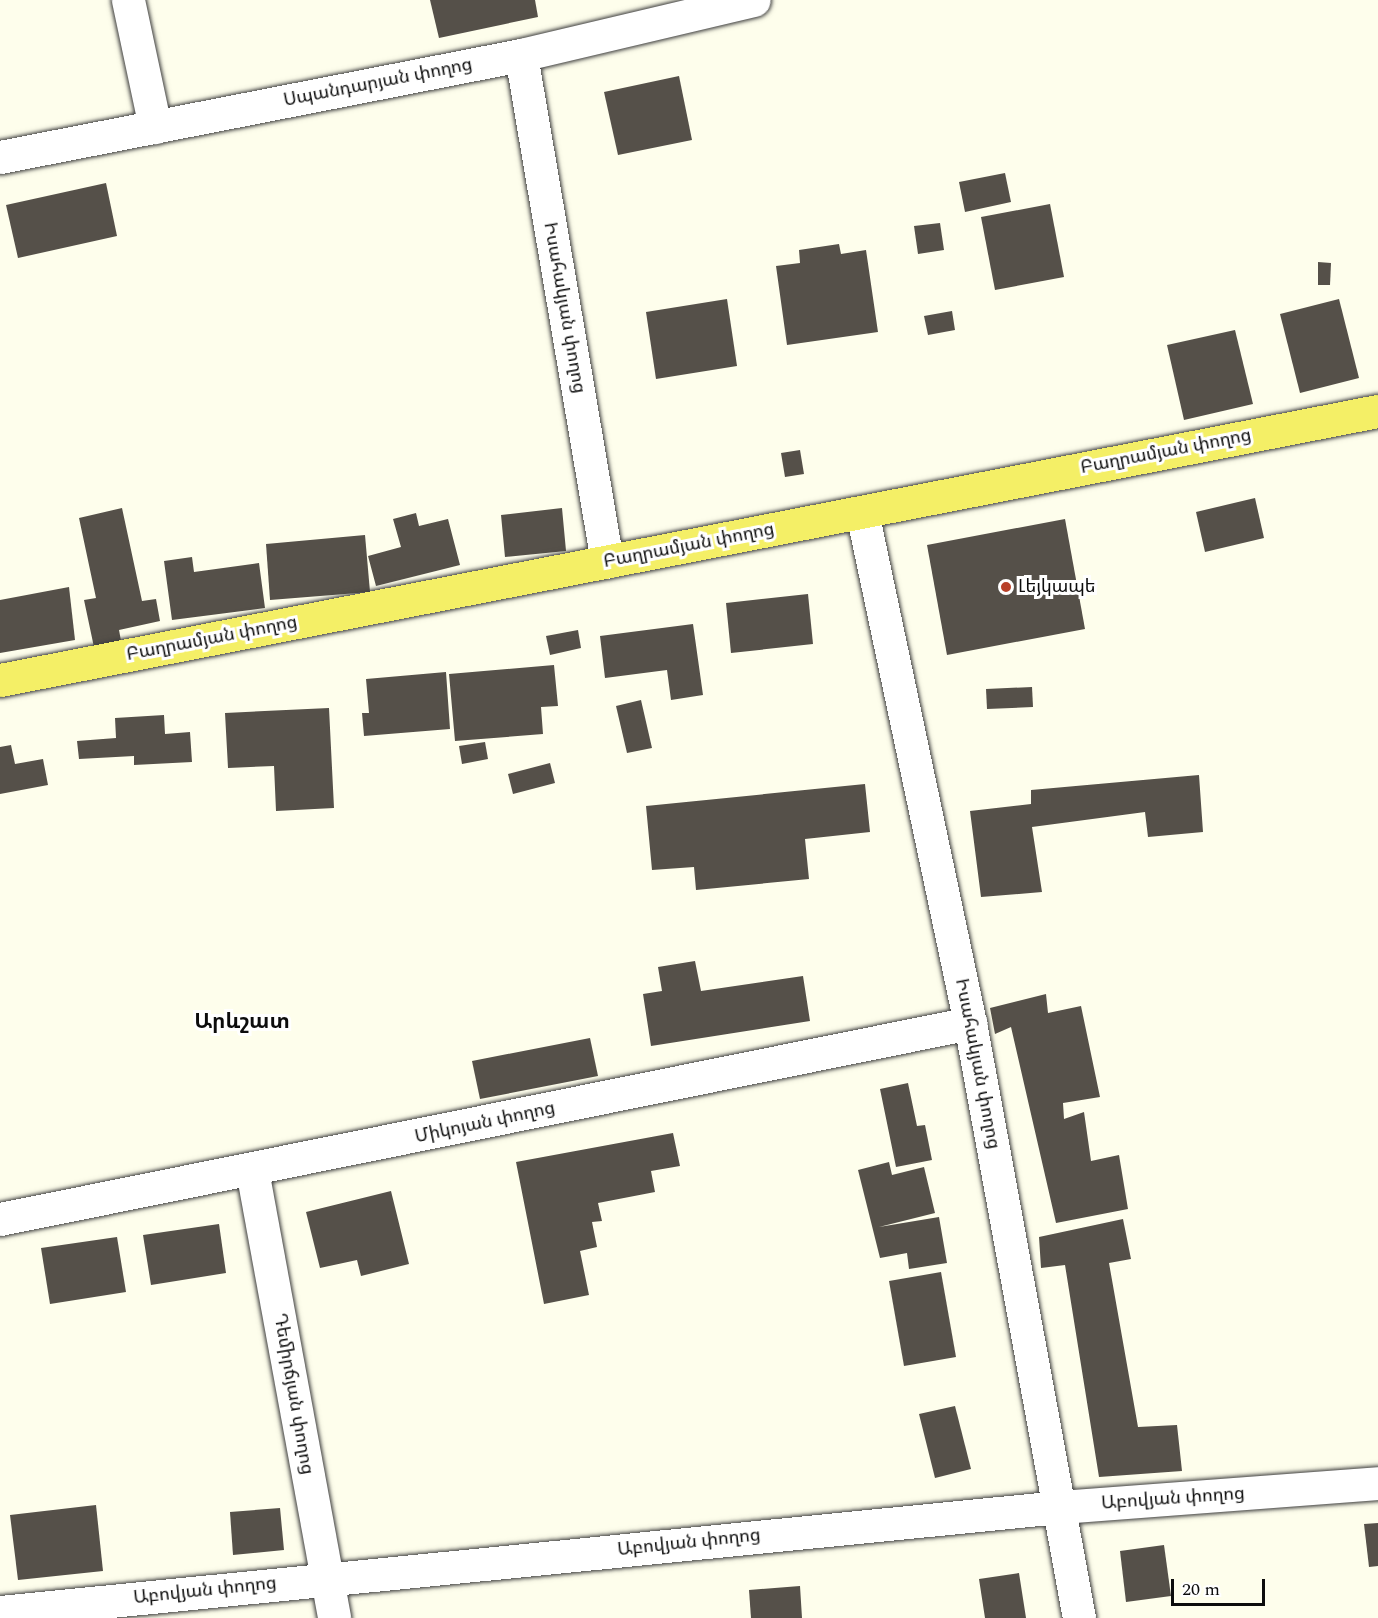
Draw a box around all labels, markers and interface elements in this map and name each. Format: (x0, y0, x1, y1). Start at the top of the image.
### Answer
street label: Սպանդարյան փողոց (282, 54, 474, 112)
street label: Իսահակյան փողոց (538, 221, 590, 395)
street label: Բաղրամյան փողոց (1079, 425, 1253, 479)
street label: Բաղրամյան փողոց (602, 519, 776, 573)
place label: Լեյկապե (1018, 576, 1096, 598)
marker: Լեյկապե (999, 580, 1013, 594)
street label: Բաղրամյան փողոց (125, 612, 299, 666)
street label: Իսահակյան փողոց (950, 977, 1004, 1151)
district label: Արևշատ (194, 1009, 290, 1035)
street label: Միկոյան փողոց (413, 1098, 557, 1148)
street label: Դեմիրճյան փողոց (268, 1312, 318, 1476)
street label: Աբովյան փողոց (1101, 1483, 1245, 1515)
street label: Աբովյան փողոց (616, 1525, 762, 1561)
scale bar (1174, 1567, 1268, 1605)
street label: Աբովյան փողոց (132, 1573, 278, 1609)
text: 20 m (1182, 1576, 1220, 1603)

